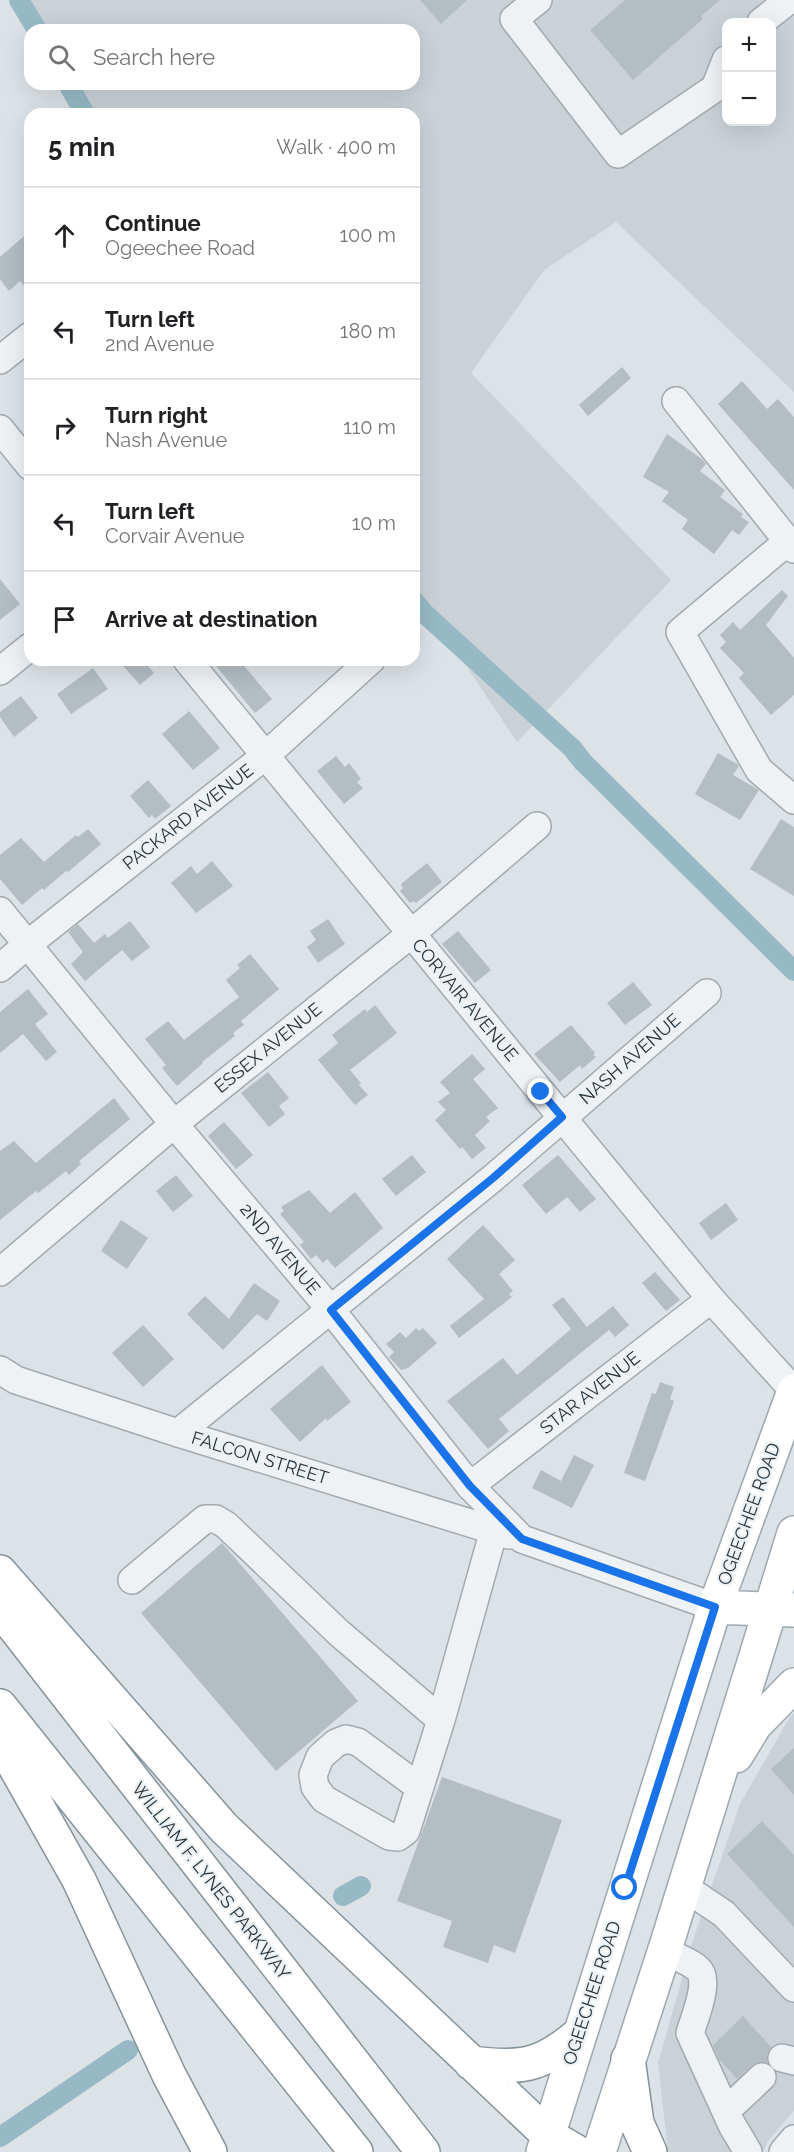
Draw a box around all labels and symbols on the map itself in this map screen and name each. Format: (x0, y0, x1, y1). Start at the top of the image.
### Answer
street label: PACKARD AVENUE (118, 759, 257, 874)
street label: CORVAIR AVENUE (408, 934, 523, 1065)
street label: ESSEX AVENUE (210, 998, 325, 1097)
street label: NASH AVENUE (575, 1009, 684, 1108)
route end (527, 1078, 553, 1104)
street label: 2ND AVENUE (236, 1199, 325, 1299)
street label: STAR AVENUE (535, 1347, 644, 1438)
street label: FALCON STREET (189, 1427, 331, 1488)
street label: OGEECHEE ROAD (713, 1440, 784, 1588)
street label: WILLIAM F. LYNES PARKWAY (128, 1778, 295, 1984)
route start (611, 1874, 637, 1900)
street label: OGEECHEE ROAD (558, 1918, 625, 2067)

